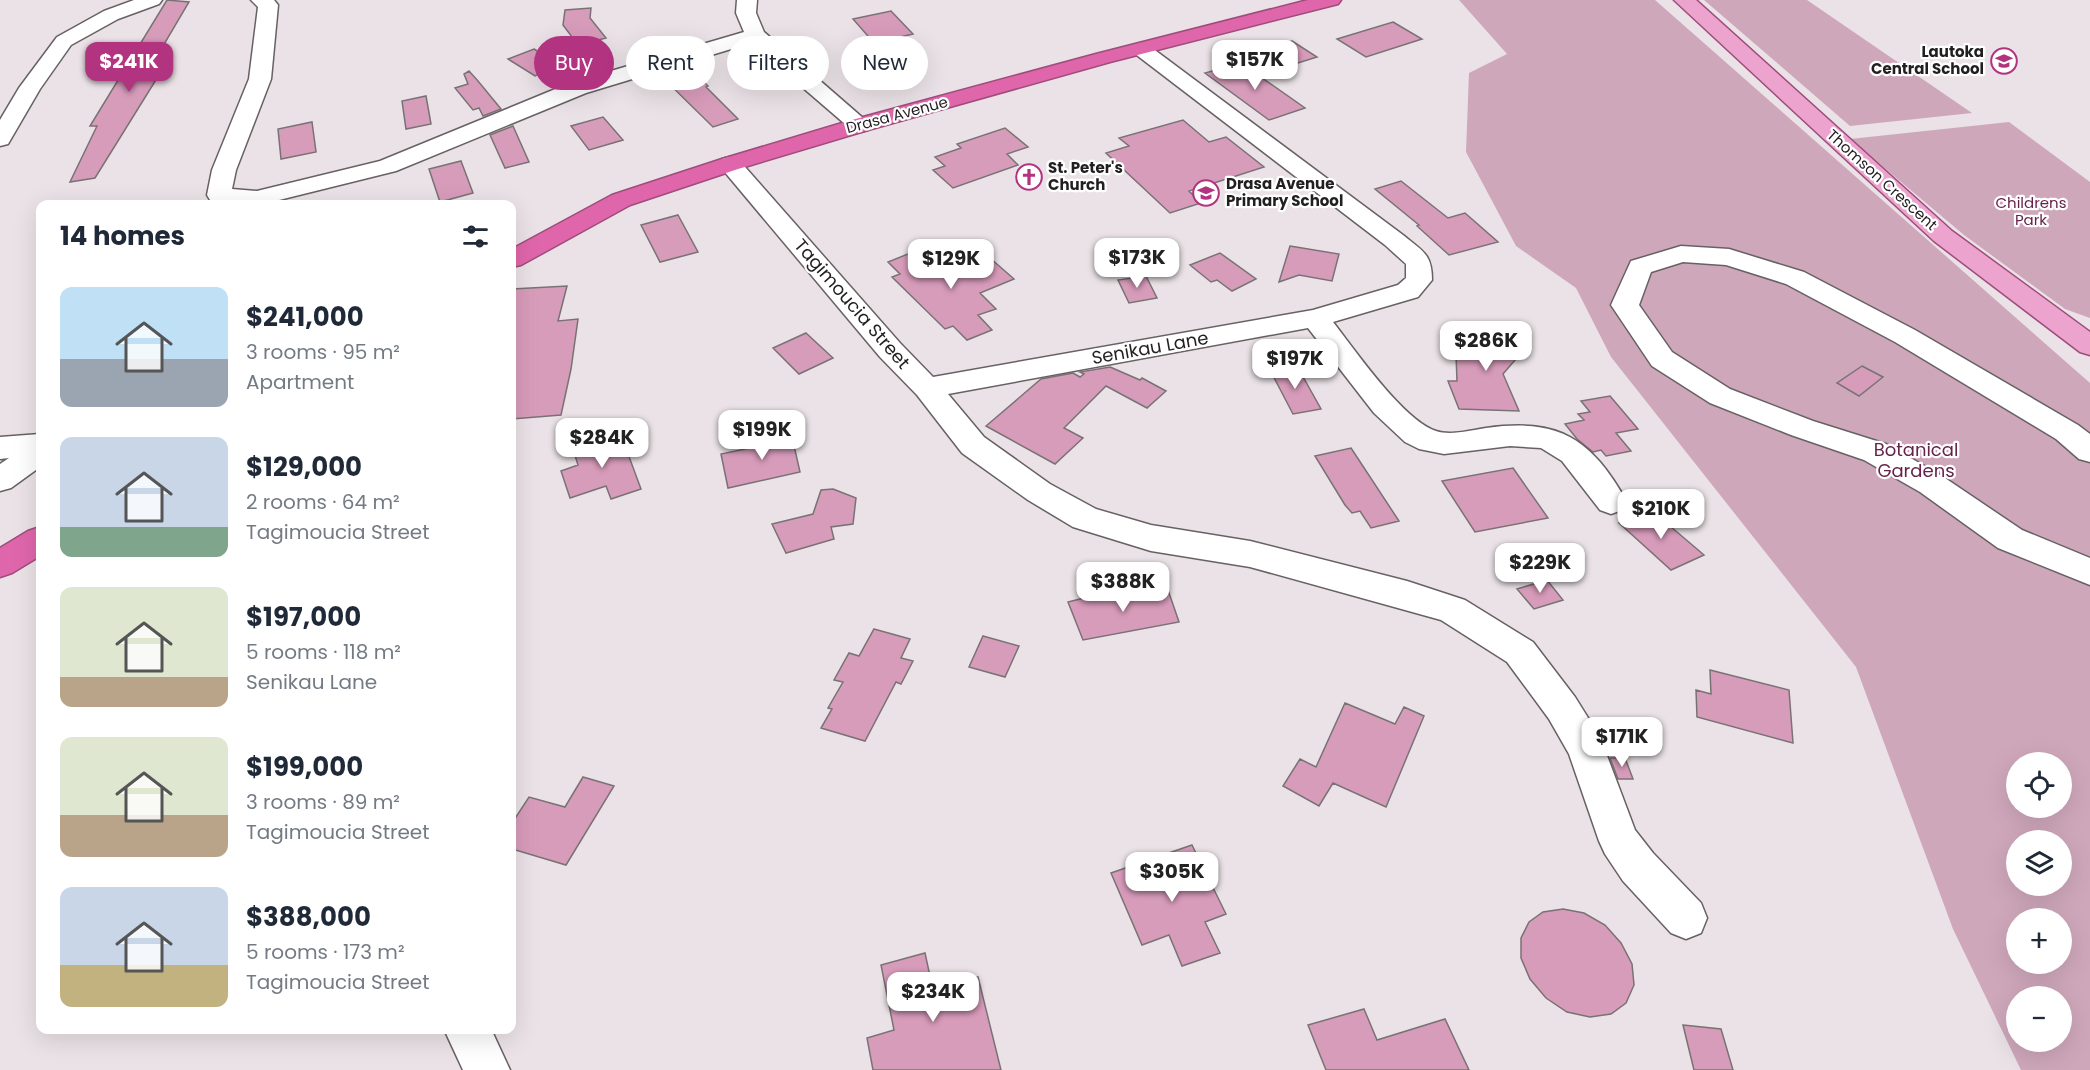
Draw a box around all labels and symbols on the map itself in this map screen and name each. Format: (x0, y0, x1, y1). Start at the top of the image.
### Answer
pin: $157K (1213, 40, 1297, 91)
place label: Lautoka Central School (1871, 41, 1984, 79)
pin: $241K (87, 42, 171, 93)
school or university icon: Lautoka Central School (1989, 46, 2019, 76)
street label: Drasa Avenue (844, 91, 950, 138)
street label: Thomson Crescent (1823, 124, 1942, 235)
place label: St. Peter's Church (1048, 157, 1123, 195)
church icon: St. Peter's Church (1014, 162, 1044, 192)
place label: Drasa Avenue Primary School (1226, 173, 1343, 211)
school or university icon: Drasa Avenue Primary School (1191, 178, 1221, 208)
park label: Childrens Park (1995, 192, 2067, 230)
street label: Tagimoucia Street (789, 233, 916, 374)
pin: $173K (1095, 238, 1179, 289)
pin: $129K (909, 239, 993, 290)
pin: $286K (1444, 321, 1528, 372)
street label: Senikau Lane (1090, 325, 1210, 370)
pin: $197K (1253, 339, 1337, 390)
pin: $199K (720, 410, 804, 461)
pin: $284K (560, 418, 644, 469)
park label: Botanical Gardens (1874, 437, 1958, 483)
pin: $210K (1619, 489, 1703, 540)
pin: $229K (1498, 543, 1582, 594)
pin: $388K (1081, 562, 1165, 613)
pin: $171K (1580, 717, 1664, 768)
pin: $305K (1130, 852, 1214, 903)
pin: $234K (891, 972, 975, 1023)

